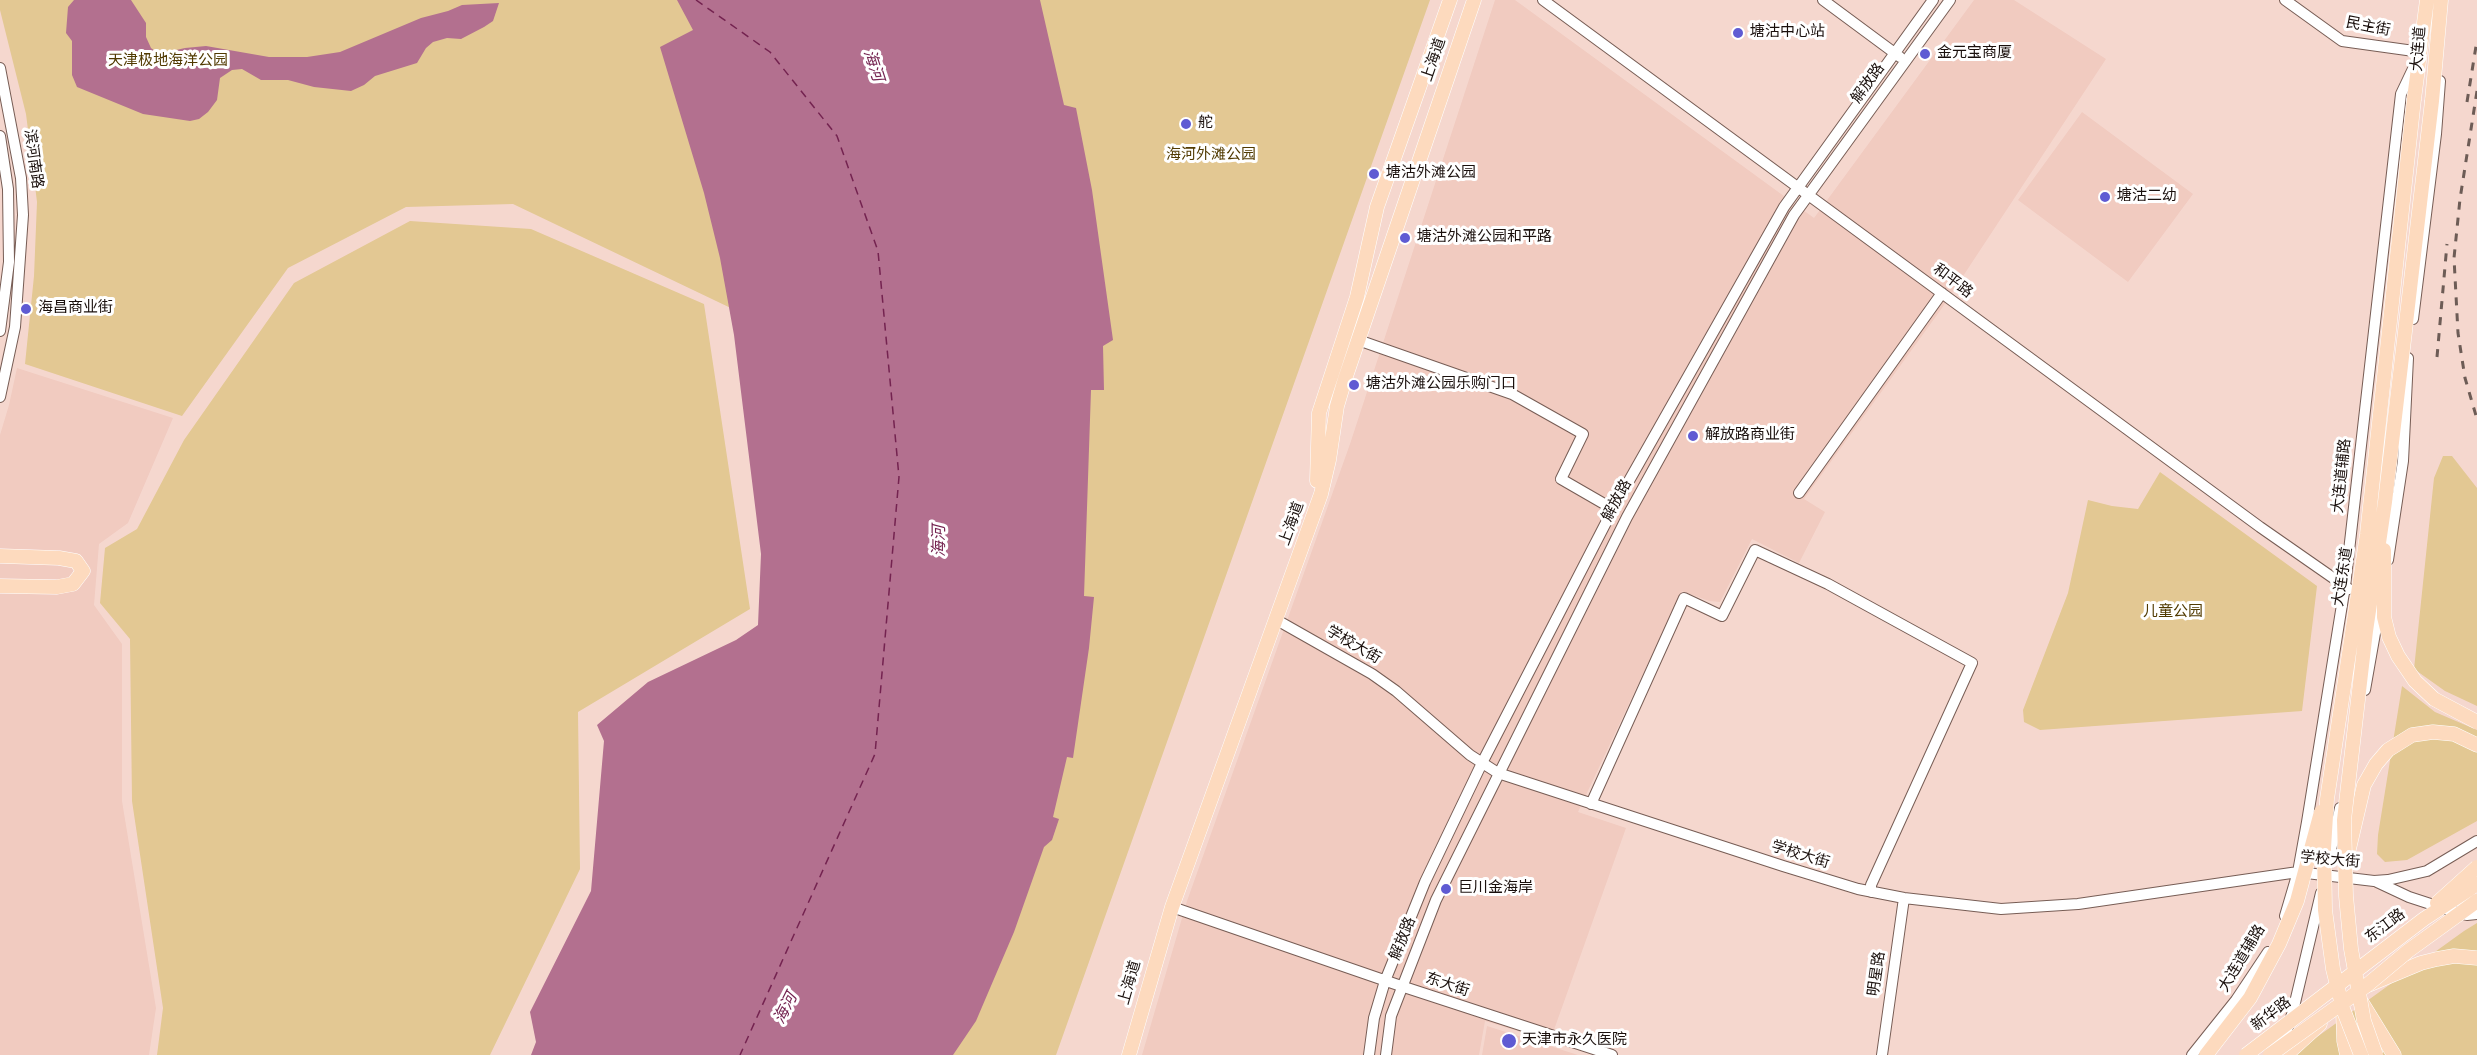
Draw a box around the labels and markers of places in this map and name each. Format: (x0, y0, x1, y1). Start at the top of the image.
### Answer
place label: 塘沽中心站 (1750, 24, 1825, 42)
marker: 塘沽中心站 (1731, 26, 1745, 40)
place label: 金元宝商厦 (1937, 45, 2012, 63)
marker: 金元宝商厦 (1918, 47, 1932, 61)
place label: 舵 (1198, 115, 1213, 133)
marker: 舵 (1179, 117, 1193, 131)
place label: 塘沽外滩公园 (1386, 165, 1476, 183)
marker: 塘沽外滩公园 (1367, 167, 1381, 181)
place label: 塘沽二幼 (2117, 188, 2177, 206)
marker: 塘沽二幼 (2098, 190, 2112, 204)
place label: 塘沽外滩公园和平路 (1417, 229, 1552, 247)
marker: 塘沽外滩公园和平路 (1398, 231, 1412, 245)
place label: 海昌商业街 (38, 300, 113, 318)
marker: 海昌商业街 (19, 302, 33, 316)
place label: 塘沽外滩公园乐购门口 (1366, 376, 1516, 394)
marker: 塘沽外滩公园乐购门口 (1347, 378, 1361, 392)
place label: 解放路商业街 (1705, 427, 1795, 445)
marker: 解放路商业街 (1686, 429, 1700, 443)
place label: 巨川金海岸 (1458, 880, 1533, 898)
marker: 巨川金海岸 (1439, 882, 1453, 896)
marker: 天津市永久医院 (1500, 1032, 1518, 1050)
place label: 天津市永久医院 (1522, 1032, 1627, 1050)

